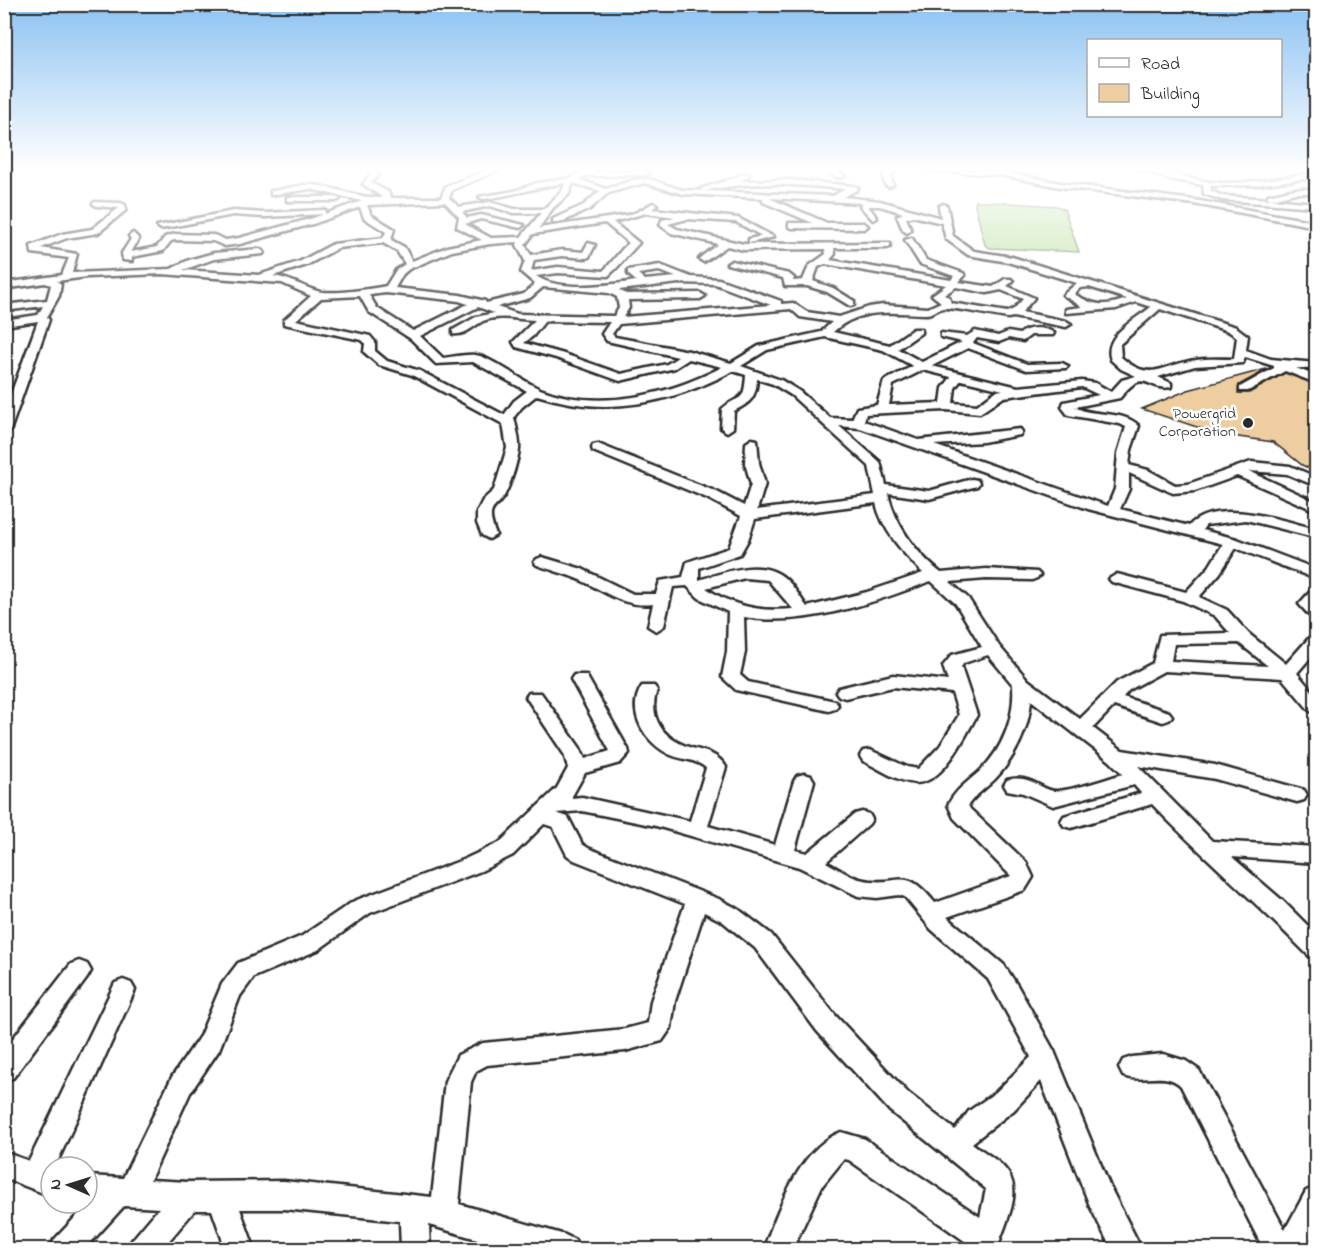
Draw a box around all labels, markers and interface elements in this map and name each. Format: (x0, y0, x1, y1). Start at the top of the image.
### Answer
legend (1087, 39, 1282, 117)
text: Road (1141, 52, 1180, 78)
text: Building (1140, 82, 1200, 109)
place label: Powergrid Corporation (1159, 402, 1236, 444)
marker: Powergrid Corporation (1241, 416, 1255, 430)
north arrow (39, 1155, 99, 1215)
text: N (44, 1178, 68, 1190)

